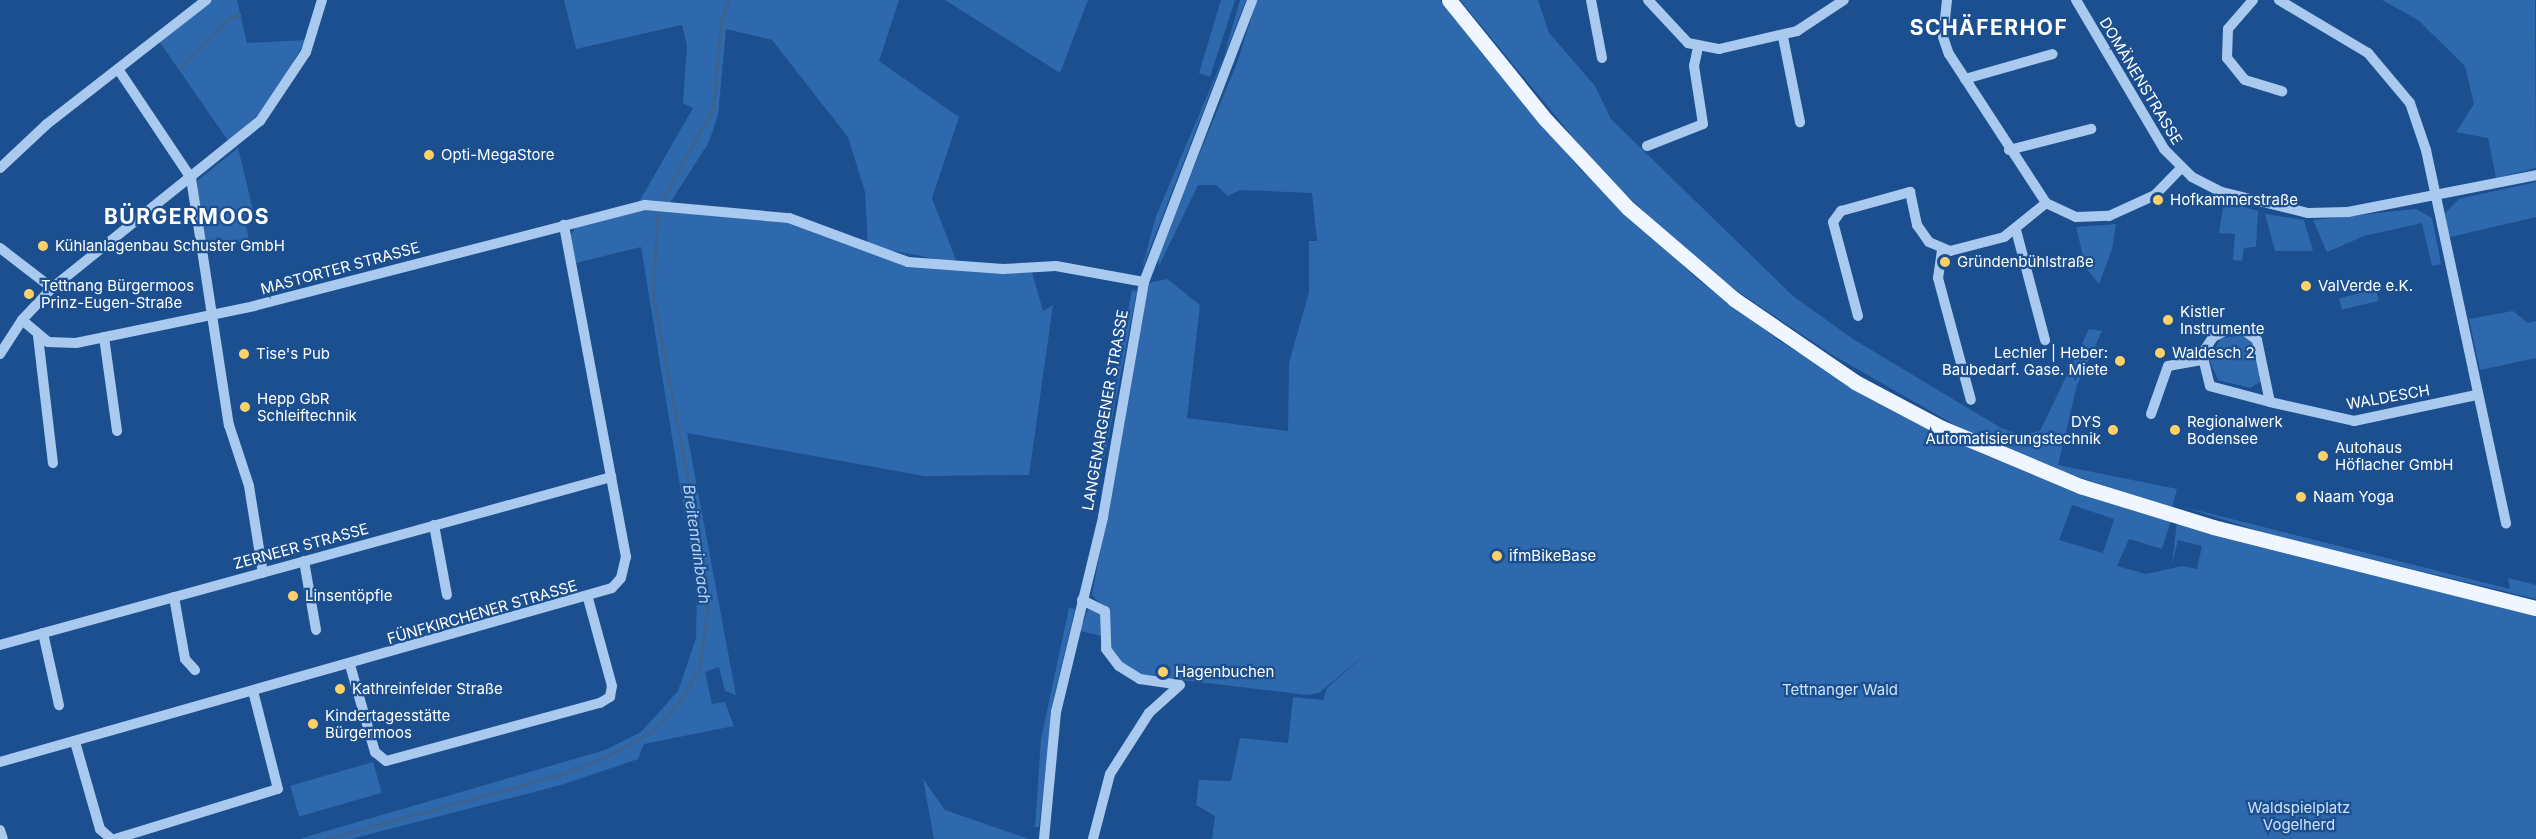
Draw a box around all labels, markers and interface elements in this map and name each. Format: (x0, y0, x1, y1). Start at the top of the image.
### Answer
street label: DOMÄNENSTRASSE (2096, 14, 2186, 148)
district label: SCHÄFERHOF (1910, 15, 2068, 41)
place label: Opti-MegaStore (441, 146, 555, 164)
marker: Opti-MegaStore (422, 148, 436, 162)
place label: Hofkammerstraße (2170, 191, 2298, 209)
marker: Hofkammerstraße (2151, 193, 2165, 207)
district label: BÜRGERMOOS (104, 204, 270, 230)
place label: Kühlanlagenbau Schuster GmbH (55, 237, 285, 255)
street label: MASTORTER STRASSE (258, 238, 422, 298)
marker: Kühlanlagenbau Schuster GmbH (36, 239, 50, 253)
place label: Gründenbühlstraße (1957, 253, 2094, 271)
marker: Gründenbühlstraße (1938, 255, 1952, 269)
place label: Tettnang Bürgermoos Prinz-Eugen-Straße (41, 276, 194, 311)
place label: ValVerde e.K. (2318, 277, 2413, 295)
marker: ValVerde e.K. (2299, 279, 2313, 293)
marker: Tettnang Bürgermoos Prinz-Eugen-Straße (22, 287, 36, 301)
place label: Kistler Instrumente (2180, 302, 2264, 337)
street label: LANGENARGENER STRASSE (1078, 308, 1132, 512)
marker: Kistler Instrumente (2161, 313, 2175, 327)
place label: Lechler | Heber: Baubedarf. Gase. Miete (1942, 343, 2108, 378)
place label: Waldesch 2 (2172, 344, 2255, 362)
place label: Tise's Pub (256, 345, 330, 363)
marker: Waldesch 2 (2153, 346, 2167, 360)
marker: Tise's Pub (237, 347, 251, 361)
marker: Lechler | Heber: Baubedarf. Gase. Miete (2113, 354, 2127, 368)
street label: WALDESCH (2345, 381, 2431, 413)
place label: Hepp GbR Schleiftechnik (257, 389, 357, 424)
marker: Hepp GbR Schleiftechnik (238, 400, 252, 414)
place label: DYS Automatisierungstechnik (1925, 412, 2101, 447)
place label: Regionalwerk Bodensee (2187, 412, 2283, 447)
marker: DYS Automatisierungstechnik (2106, 423, 2120, 437)
marker: Regionalwerk Bodensee (2168, 423, 2182, 437)
place label: Autohaus Höflacher GmbH (2335, 438, 2453, 473)
marker: Autohaus Höflacher GmbH (2316, 449, 2330, 463)
water label: Breitenrainbach (679, 483, 715, 605)
place label: Naam Yoga (2313, 488, 2394, 506)
marker: Naam Yoga (2294, 490, 2308, 504)
street label: ZERNEER STRASSE (232, 519, 370, 573)
place label: ifmBikeBase (1509, 547, 1596, 565)
marker: ifmBikeBase (1490, 549, 1504, 563)
street label: FÜNFKIRCHENER STRASSE (385, 576, 579, 648)
place label: Linsentöpfle (305, 587, 392, 605)
marker: Linsentöpfle (286, 589, 300, 603)
place label: Hagenbuchen (1175, 663, 1274, 681)
marker: Hagenbuchen (1156, 665, 1170, 679)
place label: Kathreinfelder Straße (352, 680, 503, 698)
park label: Tettnanger Wald (1782, 681, 1898, 699)
marker: Kathreinfelder Straße (333, 682, 347, 696)
place label: Kindertagesstätte Bürgermoos (325, 706, 450, 741)
marker: Kindertagesstätte Bürgermoos (306, 717, 320, 731)
park label: Waldspielplatz Vogelherd (2248, 798, 2350, 833)

